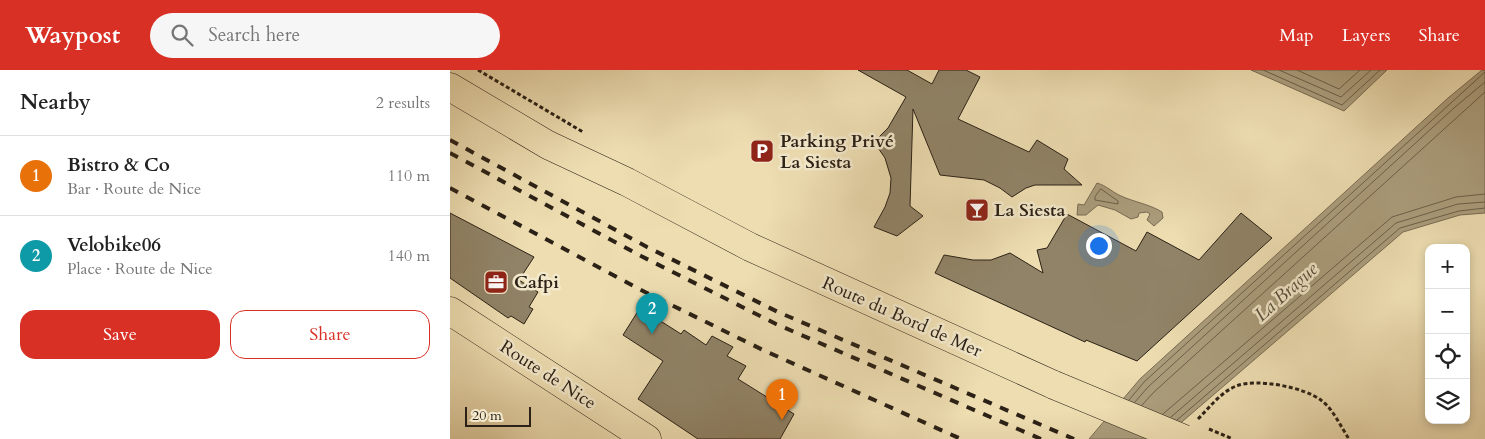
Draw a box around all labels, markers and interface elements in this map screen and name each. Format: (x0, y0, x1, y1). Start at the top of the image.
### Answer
search box (150, 13, 500, 58)
text: Waypost (25, 19, 120, 52)
icon: search (168, 21, 196, 49)
text: Search here (208, 22, 300, 48)
text: Map (1279, 23, 1314, 48)
text: Layers (1342, 23, 1391, 48)
text: Share (1419, 23, 1460, 48)
text: Nearby (20, 88, 91, 117)
text: 2 results (376, 92, 430, 114)
place label: Parking Privé La Siesta (780, 129, 894, 175)
parking icon: Parking Privé La Siesta (749, 138, 775, 164)
text: Bistro & Co (67, 152, 170, 178)
text: 1 (32, 165, 40, 187)
text: 110 m (388, 165, 430, 187)
text: Bar · Route de Nice (67, 178, 201, 200)
bar icon: La Siesta (964, 197, 990, 223)
place label: La Siesta (994, 198, 1065, 223)
text: Velobike06 (67, 232, 161, 258)
your location (1086, 233, 1112, 259)
map controls (1425, 244, 1470, 424)
button: + (1425, 244, 1470, 289)
text: 2 (32, 245, 40, 267)
text: 140 m (388, 245, 430, 267)
water label: La Brague (1249, 256, 1324, 327)
text: Place · Route de Nice (67, 258, 213, 280)
office icon: Cafpi (483, 269, 509, 295)
place label: Cafpi (514, 270, 559, 295)
street label: Route du Bord de Mer (818, 271, 986, 364)
button: − (1425, 289, 1470, 334)
pin: 2 (636, 293, 668, 334)
button: Save (20, 310, 220, 359)
button: Share (230, 310, 430, 359)
button: locate (1425, 334, 1470, 379)
street label: Route de Nice (495, 335, 601, 415)
pin: 1 (766, 379, 798, 420)
button: layers (1425, 379, 1470, 424)
scale bar (465, 404, 531, 427)
text: 20 m (472, 406, 502, 425)

